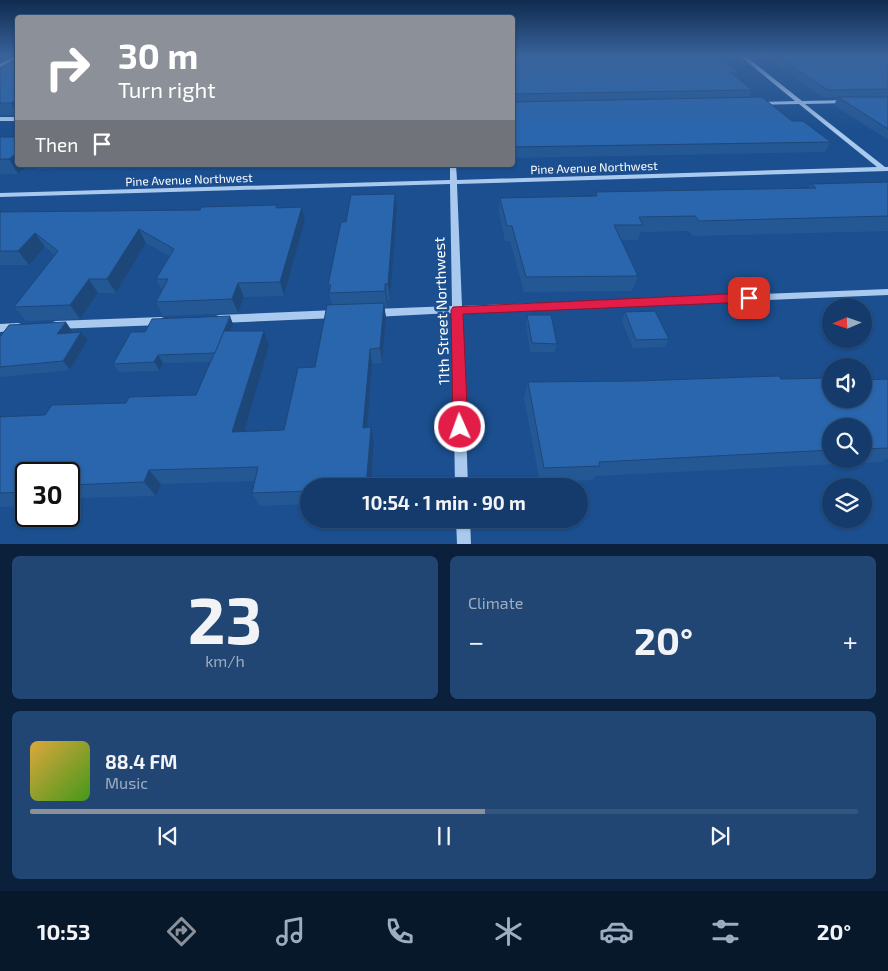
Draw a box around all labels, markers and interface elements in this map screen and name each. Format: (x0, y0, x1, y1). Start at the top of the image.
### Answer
text: 30 m (118, 34, 198, 76)
icon: right (35, 35, 100, 100)
text: Turn right (118, 76, 216, 102)
icon: arrive (88, 130, 116, 158)
text: Then (35, 133, 78, 156)
street label: Pine Avenue Northwest (530, 158, 658, 176)
street label: Pine Avenue Northwest (125, 170, 253, 188)
street label: 11th Street Northwest (429, 236, 453, 385)
pin (728, 277, 770, 319)
icon: arrive (735, 284, 763, 312)
north arrow (822, 298, 872, 348)
map controls (822, 298, 872, 528)
button: sound (822, 358, 872, 408)
position arrow (433, 400, 485, 452)
button: search (822, 418, 872, 468)
speed limit sign: 30 (15, 462, 80, 527)
button: layers (822, 478, 872, 528)
text: 10:54 · 1 min · 90 m (362, 491, 526, 514)
text: 23 (188, 579, 262, 657)
text: Climate (468, 593, 523, 612)
text: 20° (634, 617, 693, 663)
text: − (468, 624, 484, 658)
text: + (843, 624, 858, 658)
text: km/h (205, 651, 245, 670)
text: 88.4 FM (105, 750, 177, 773)
text: Music (105, 773, 148, 792)
icon: previous (154, 822, 182, 850)
icon: pause (430, 822, 458, 850)
icon: next (706, 822, 734, 850)
icon: directions (164, 914, 199, 949)
icon: music (273, 914, 308, 949)
icon: phone (382, 914, 417, 949)
icon: climate (491, 914, 526, 949)
icon: car (599, 914, 634, 949)
icon: filters (708, 914, 743, 949)
text: 10:53 (37, 918, 91, 944)
text: 20° (817, 918, 851, 944)

